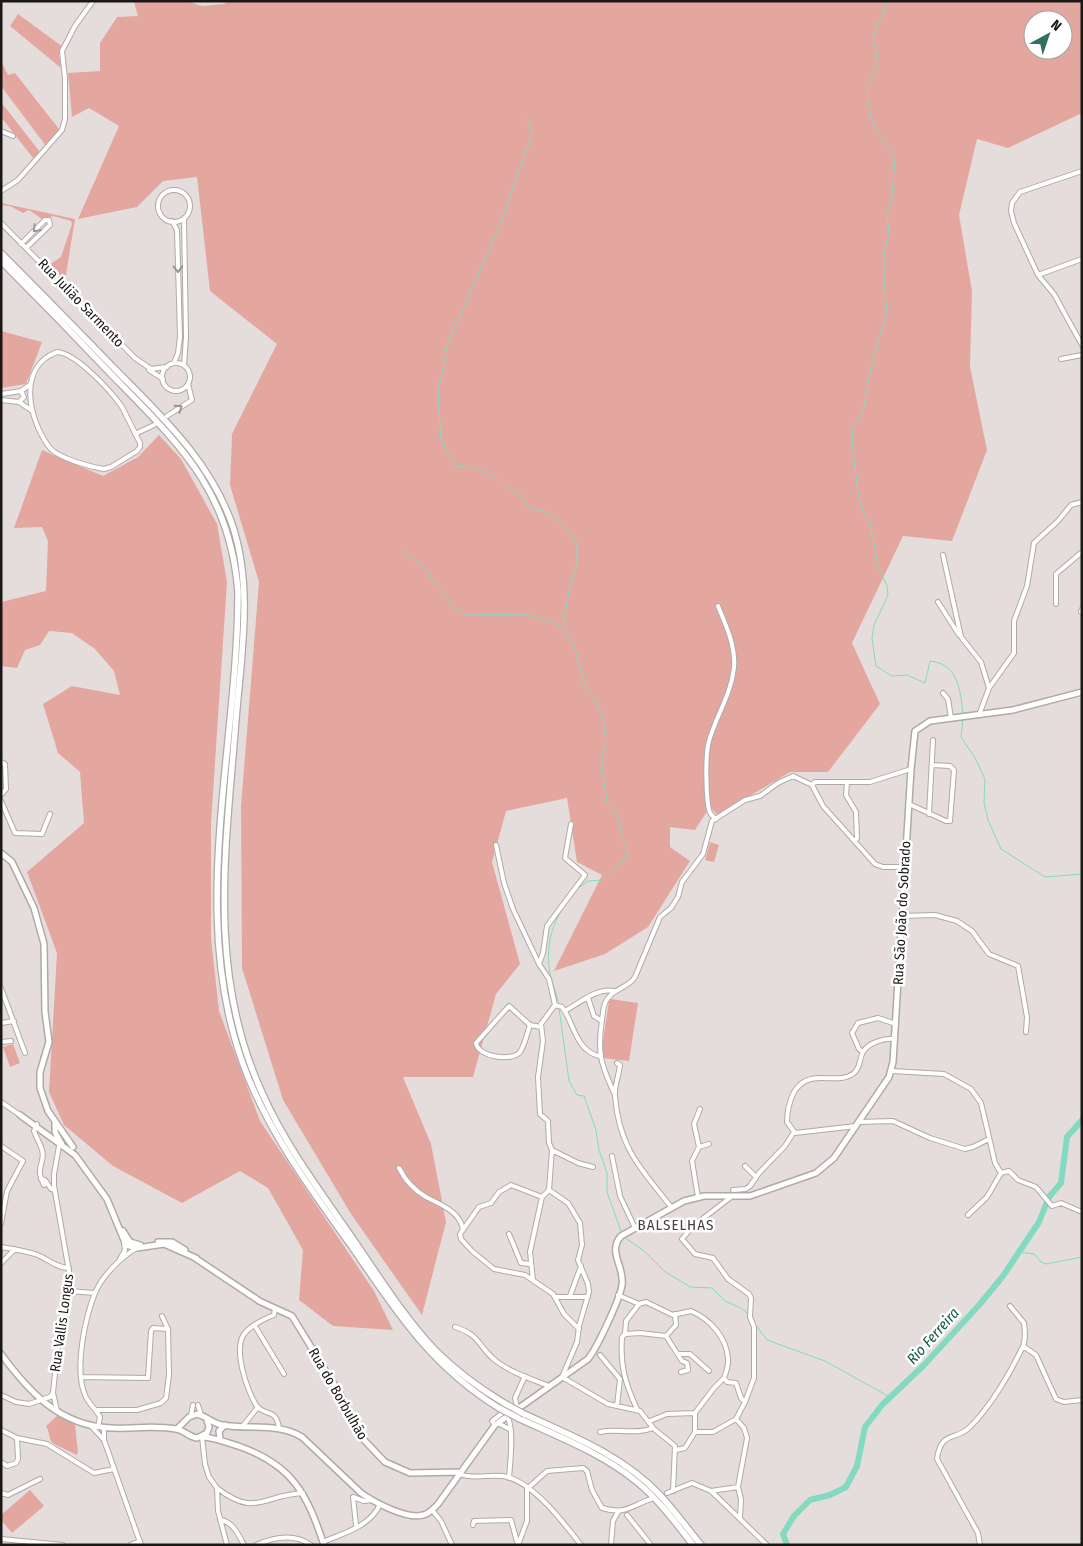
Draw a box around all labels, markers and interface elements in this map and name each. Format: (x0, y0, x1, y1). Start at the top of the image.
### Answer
north arrow (1023, 10, 1073, 60)
text: N (1047, 16, 1065, 35)
one-way arrow (33, 223, 42, 232)
street label: Rua Julião Sarmento (34, 255, 128, 351)
one-way arrow (173, 265, 184, 273)
one-way arrow (174, 405, 183, 415)
street label: Rua São João do Sobrado (890, 841, 914, 985)
district label: BALSELHAS (638, 1216, 714, 1234)
street label: Rua Vallis Longus (47, 1273, 77, 1373)
water label: Rio Ferreira (903, 1304, 963, 1368)
street label: Rua do Borbulhão (305, 1345, 371, 1443)

